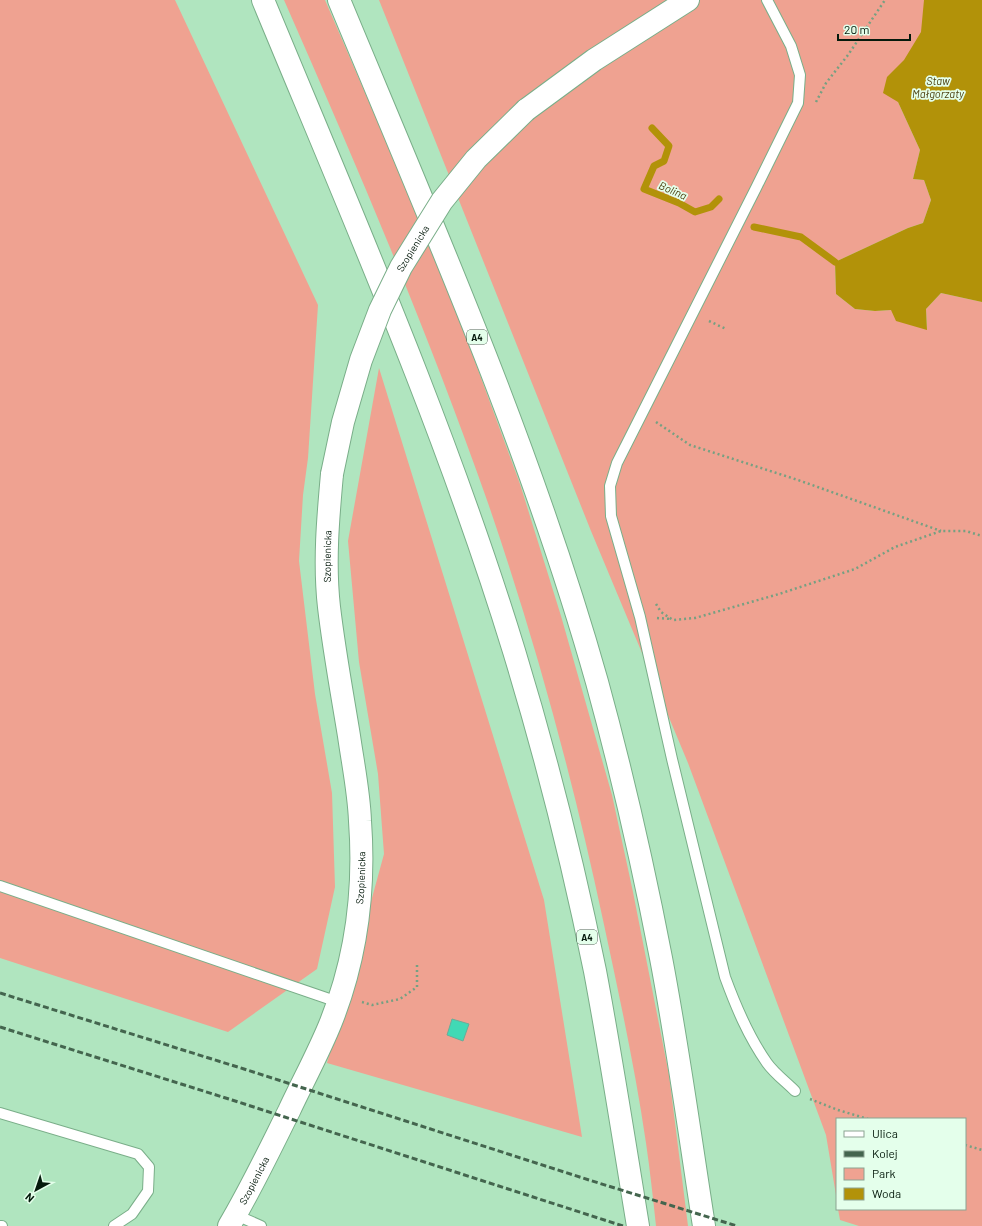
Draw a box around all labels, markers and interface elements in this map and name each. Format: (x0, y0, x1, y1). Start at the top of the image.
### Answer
scale bar (838, 16, 910, 42)
text: 20 m (844, 22, 870, 36)
water label: Staw Małgorzaty (912, 74, 965, 100)
water label: Bolina (657, 178, 689, 202)
street label: Szopienicka (394, 223, 432, 273)
road number: A4 (467, 330, 487, 344)
street label: Szopienicka (321, 530, 334, 583)
street label: Szopienicka (353, 852, 367, 905)
road number: A4 (577, 930, 597, 944)
legend (836, 1118, 966, 1210)
text: Ulica (872, 1126, 898, 1140)
text: Kolej (872, 1146, 898, 1160)
street label: Szopienicka (237, 1154, 271, 1206)
text: Park (872, 1166, 896, 1180)
north arrow (16, 1170, 56, 1210)
text: Woda (872, 1186, 901, 1200)
text: N (22, 1191, 36, 1205)

